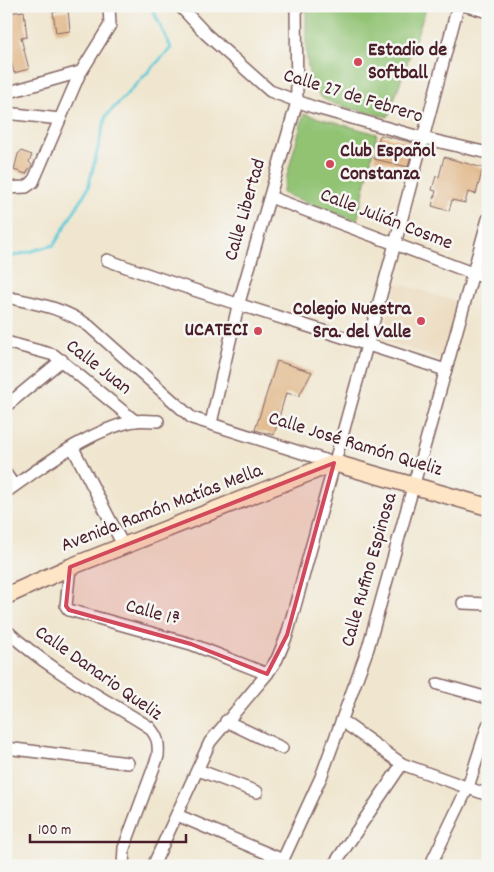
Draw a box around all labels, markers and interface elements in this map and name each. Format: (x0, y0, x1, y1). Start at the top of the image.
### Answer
place label: Estadio de Softball (368, 37, 447, 88)
marker: Estadio de Softball (352, 56, 364, 68)
street label: Calle 27 de Febrero (280, 62, 426, 132)
place label: Club Español Constanza (340, 138, 436, 189)
street label: Calle Libertad (218, 156, 274, 264)
marker: Club Español Constanza (324, 158, 336, 170)
street label: Calle Julián Cosme (316, 182, 457, 258)
place label: Colegio Nuestra Sra. del Valle (293, 296, 412, 347)
marker: Colegio Nuestra Sra. del Valle (415, 315, 427, 327)
place label: UCATECI (184, 317, 249, 345)
marker: UCATECI (252, 325, 264, 337)
street label: Calle Juan (59, 333, 137, 403)
street label: Calle José Ramón Queliz (265, 405, 446, 485)
street label: Avenida Ramón Matías Mella (57, 457, 267, 560)
street label: Calle Rufino Espinosa (335, 489, 406, 650)
street label: Calle 1ª (122, 593, 184, 635)
street label: Calle Danario Queliz (28, 619, 168, 729)
scale bar (30, 812, 186, 844)
text: 100 m (38, 820, 71, 842)

